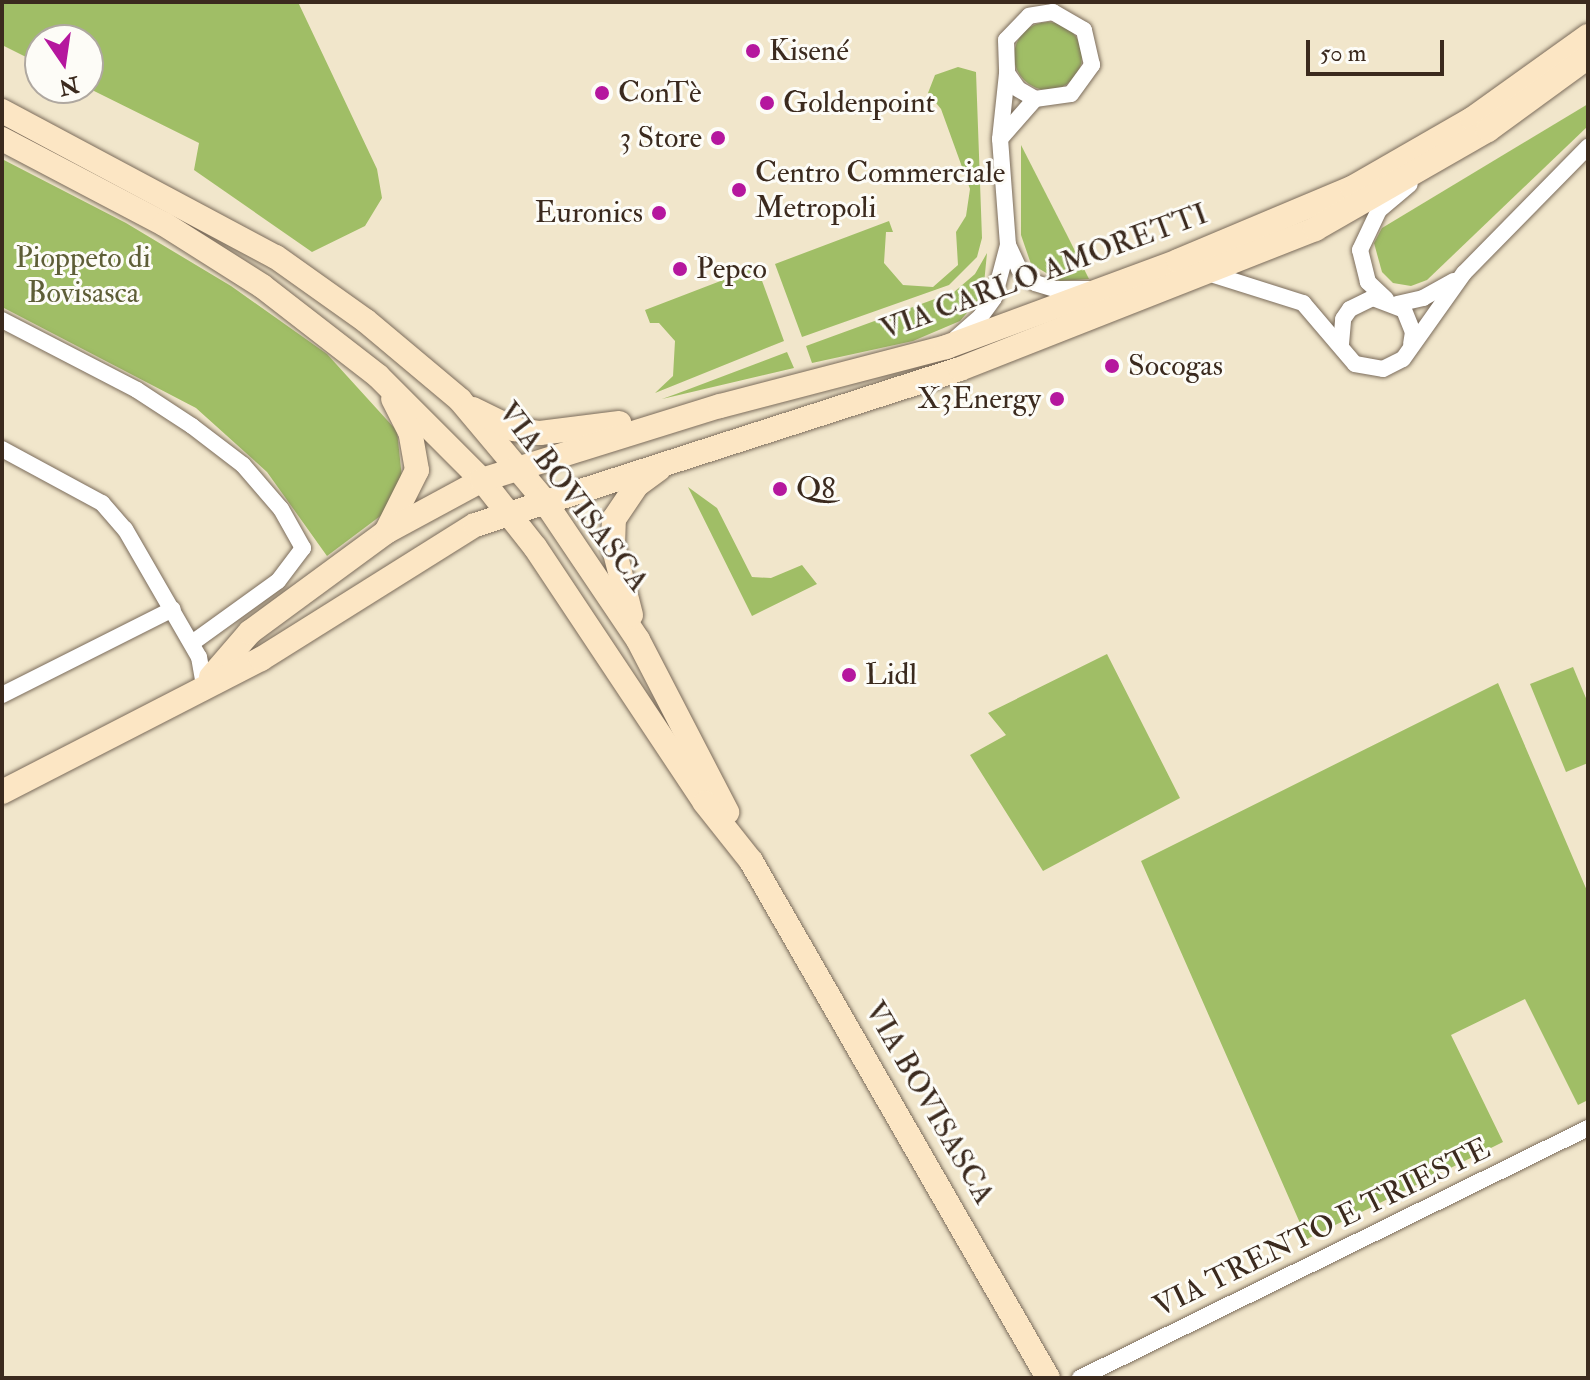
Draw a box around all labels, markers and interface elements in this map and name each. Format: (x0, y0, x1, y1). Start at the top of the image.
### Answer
north arrow (24, 24, 104, 104)
scale bar (1310, 24, 1448, 74)
place label: Kisené (769, 33, 849, 69)
text: 50 m (1320, 38, 1366, 69)
marker: Kisené (744, 42, 762, 60)
text: N (56, 70, 82, 101)
place label: ConTè (618, 75, 701, 111)
marker: ConTè (593, 84, 611, 102)
place label: Goldenpoint (783, 85, 935, 121)
marker: Goldenpoint (758, 94, 776, 112)
place label: 3 Store (620, 120, 702, 156)
marker: 3 Store (709, 129, 727, 147)
place label: Centro Commerciale Metropoli (755, 155, 1005, 226)
marker: Centro Commerciale Metropoli (730, 181, 748, 199)
place label: Euronics (535, 195, 643, 231)
street label: VIA CARLO AMORETTI (875, 196, 1213, 348)
marker: Euronics (650, 204, 668, 222)
park label: Pioppeto di Bovisasca (15, 240, 151, 310)
place label: Pepco (696, 251, 767, 287)
marker: Pepco (671, 260, 689, 278)
place label: Socogas (1128, 348, 1223, 384)
marker: Socogas (1103, 357, 1121, 375)
place label: X3Energy (917, 381, 1041, 417)
marker: X3Energy (1048, 390, 1066, 408)
street label: VIA BOVISASCA (490, 395, 656, 599)
place label: Q8 (796, 471, 835, 507)
marker: Q8 (771, 480, 789, 498)
place label: Lidl (865, 657, 917, 693)
marker: Lidl (840, 666, 858, 684)
street label: VIA BOVISASCA (856, 995, 1002, 1211)
street label: VIA TRENTO E TRIESTE (1148, 1131, 1496, 1325)

